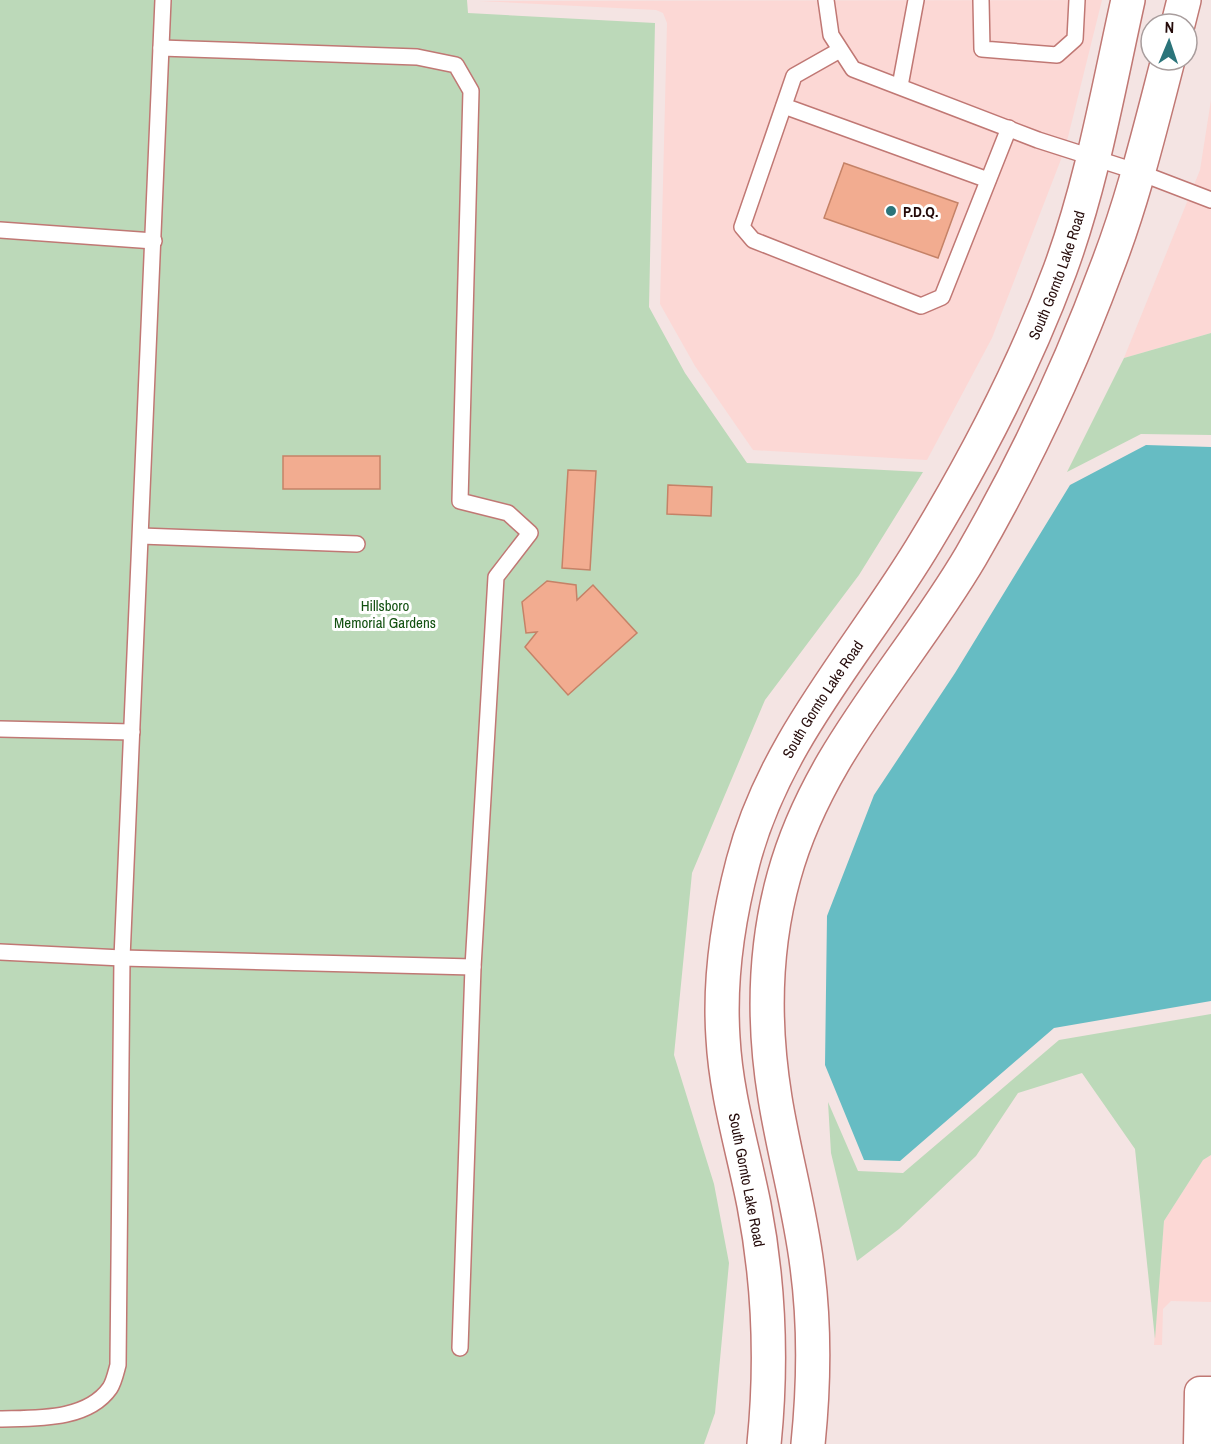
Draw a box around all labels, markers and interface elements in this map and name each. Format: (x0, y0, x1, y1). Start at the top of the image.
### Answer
north arrow (1139, 12, 1199, 72)
text: N (1164, 16, 1175, 38)
place label: P.D.Q. (903, 201, 938, 222)
marker: P.D.Q. (884, 204, 898, 218)
street label: South Gornto Lake Road (1023, 208, 1089, 343)
park label: Hillsboro Memorial Gardens (334, 595, 436, 633)
street label: South Gornto Lake Road (776, 636, 868, 762)
street label: South Gornto Lake Road (724, 1111, 770, 1249)

